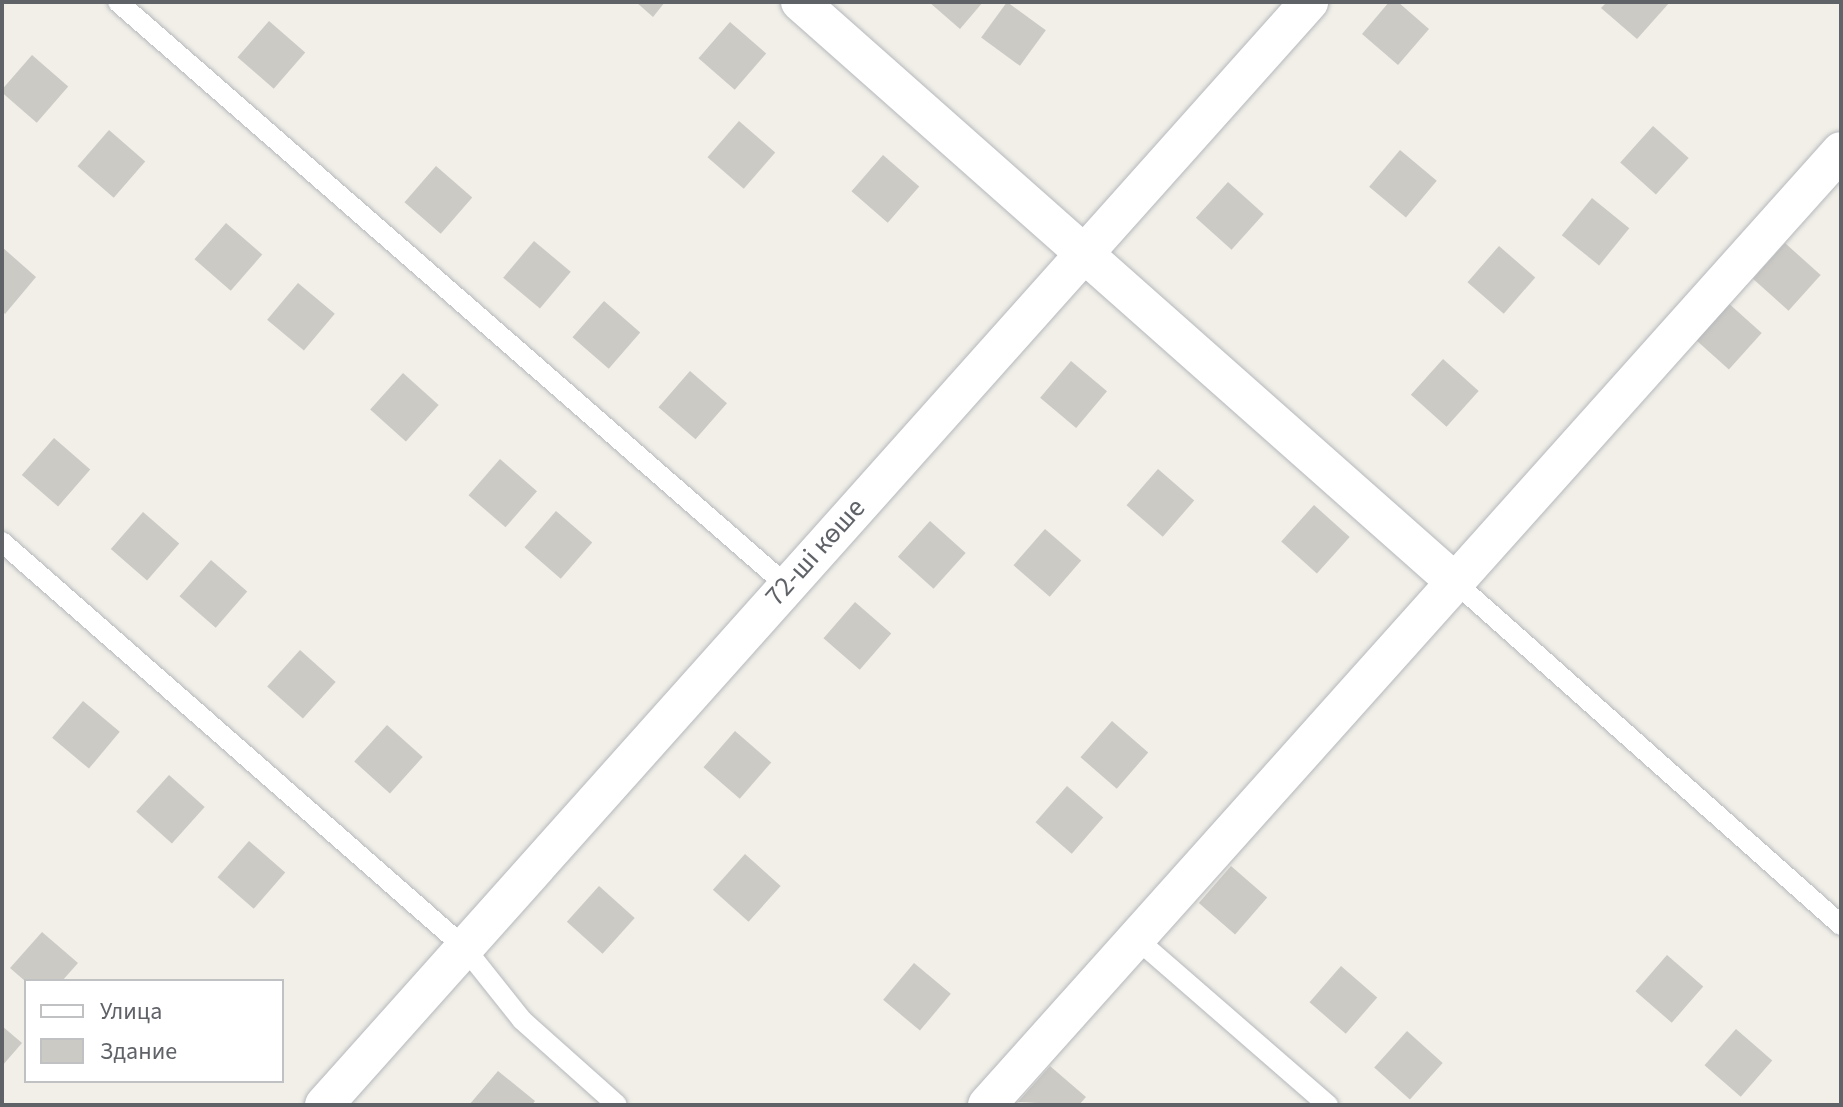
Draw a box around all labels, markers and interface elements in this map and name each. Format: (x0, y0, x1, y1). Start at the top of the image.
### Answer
street label: 72-ші көше (758, 491, 872, 613)
legend (24, 979, 284, 1083)
text: Улица (100, 994, 162, 1029)
text: Здание (100, 1034, 177, 1069)

